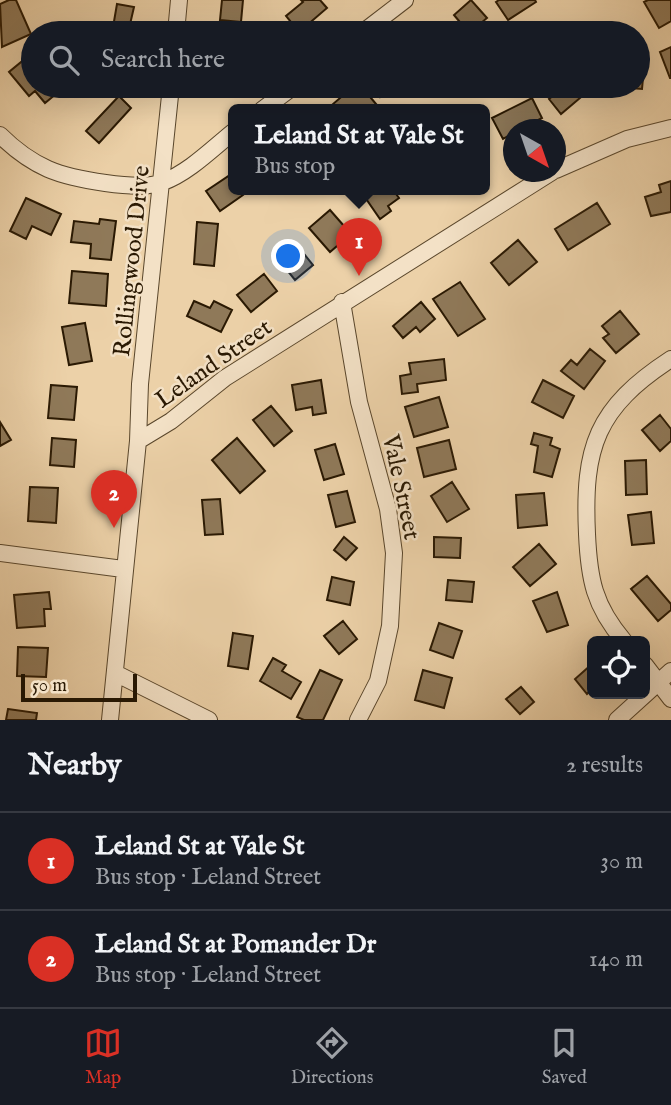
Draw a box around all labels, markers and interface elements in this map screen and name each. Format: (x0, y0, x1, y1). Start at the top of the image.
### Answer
search box (21, 21, 650, 98)
icon: search (45, 41, 83, 79)
text: Search here (101, 43, 225, 76)
popup (228, 104, 490, 195)
text: Leland St at Vale St (254, 119, 464, 152)
north arrow (503, 119, 566, 182)
text: Bus stop (254, 152, 335, 181)
street label: Rollingwood Drive (107, 164, 158, 358)
pin: 1 (336, 218, 382, 276)
your location (271, 239, 305, 273)
street label: Leland Street (149, 313, 278, 416)
street label: Vale Street (374, 431, 427, 543)
pin: 2 (91, 470, 137, 528)
map controls (587, 636, 650, 699)
button: locate (587, 636, 650, 699)
scale bar (21, 671, 136, 703)
text: 50 m (32, 674, 67, 698)
text: Nearby (28, 747, 121, 785)
text: 2 results (566, 751, 643, 780)
text: Leland St at Vale St (95, 830, 305, 863)
text: 1 (47, 847, 55, 876)
text: 30 m (600, 847, 643, 876)
text: Bus stop · Leland Street (95, 863, 321, 892)
text: Leland St at Pomander Dr (95, 928, 376, 961)
text: 2 (46, 945, 56, 974)
text: 140 m (589, 945, 643, 974)
text: Bus stop · Leland Street (95, 961, 321, 990)
tab: Map (84, 1024, 122, 1090)
tab: Directions (291, 1024, 373, 1090)
tab: Saved (542, 1024, 587, 1090)

